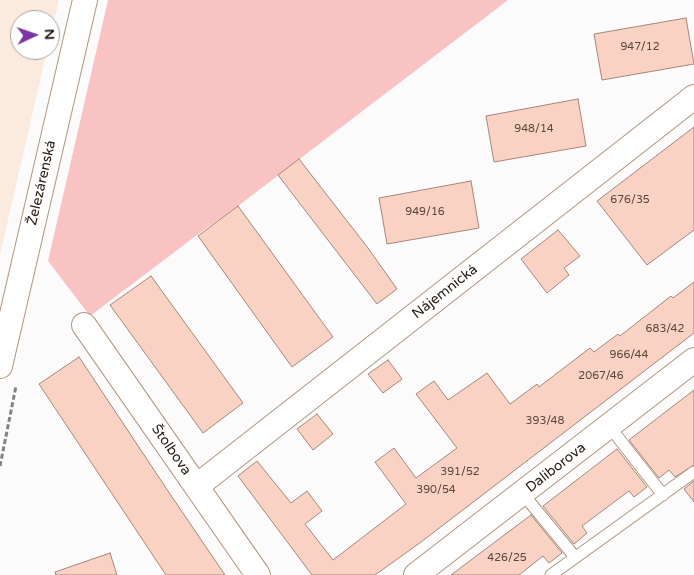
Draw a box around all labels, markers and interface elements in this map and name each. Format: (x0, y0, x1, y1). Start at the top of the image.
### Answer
north arrow (10, 10, 60, 60)
text: N (41, 28, 58, 40)
house number: 947/12 (620, 40, 660, 54)
house number: 948/14 (514, 122, 554, 136)
street label: Železárenská (24, 139, 60, 227)
house number: 676/35 (610, 193, 650, 207)
house number: 949/16 (405, 205, 445, 219)
street label: Nájemnická (409, 261, 481, 323)
house number: 683/42 (646, 322, 684, 336)
house number: 966/44 (610, 348, 648, 362)
house number: 2067/46 (578, 369, 624, 383)
house number: 393/48 (526, 414, 564, 428)
street label: Štolbova (147, 421, 195, 479)
street label: Daliborova (523, 439, 589, 497)
house number: 391/52 (440, 465, 480, 479)
house number: 390/54 (416, 483, 456, 497)
house number: 426/25 (487, 551, 527, 565)

